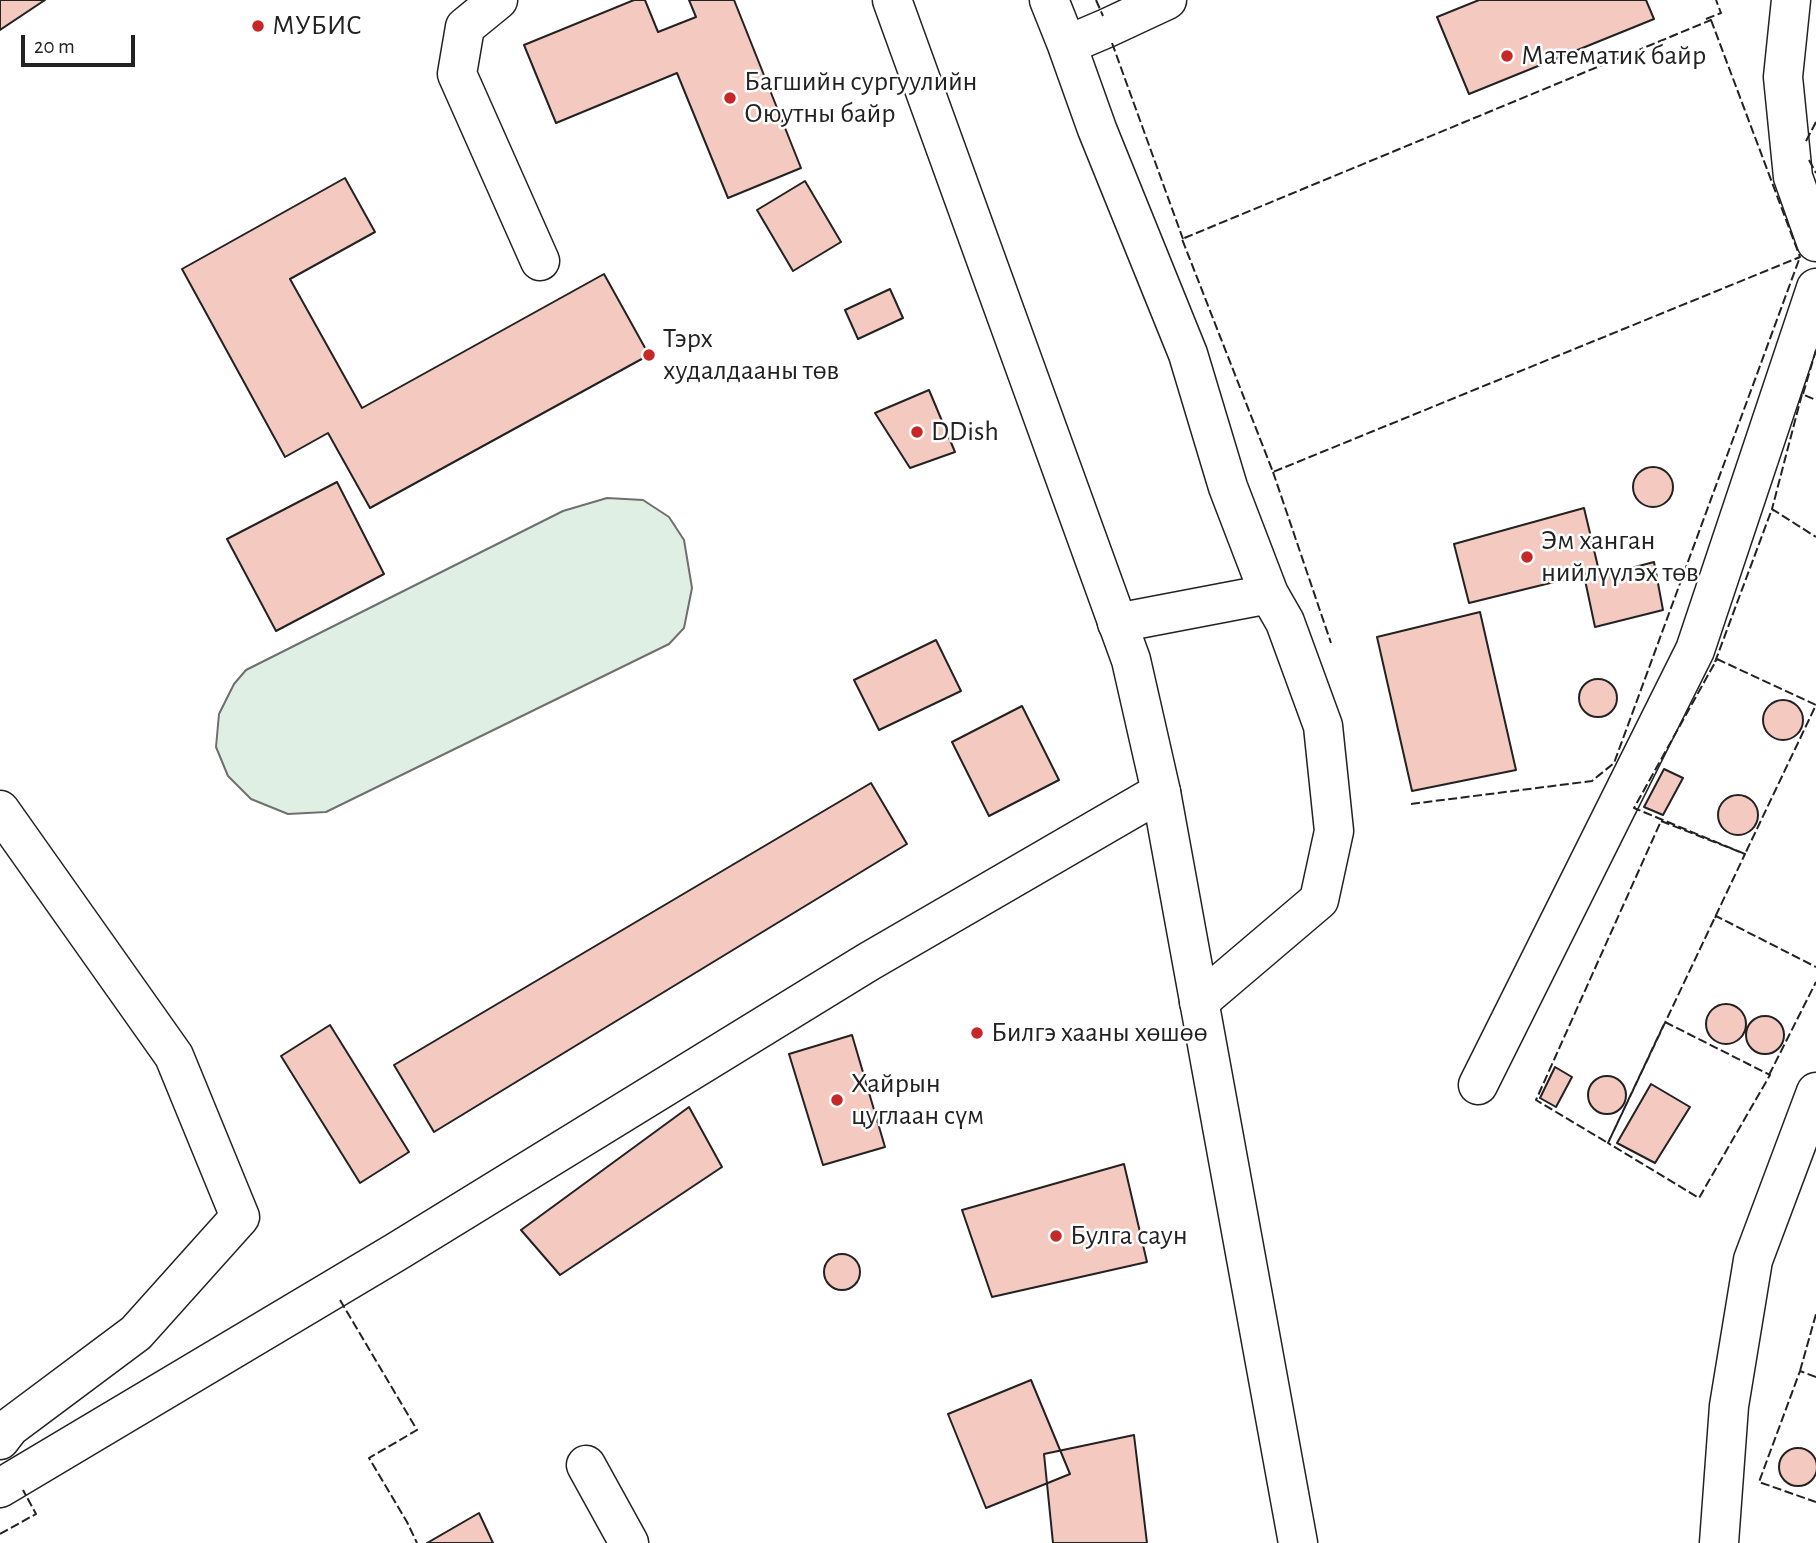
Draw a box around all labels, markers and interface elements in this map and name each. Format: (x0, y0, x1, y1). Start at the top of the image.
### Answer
place label: МУБИС (272, 9, 362, 43)
marker: МУБИС (250, 18, 266, 34)
scale bar (24, 21, 138, 65)
text: 20 m (34, 36, 75, 57)
place label: Математик байр (1521, 39, 1706, 73)
marker: Математик байр (1499, 48, 1515, 64)
place label: Багшийн сургуулийн Оюутны байр (744, 65, 978, 131)
marker: Багшийн сургуулийн Оюутны байр (722, 90, 738, 106)
place label: Тэрх худалдааны төв (663, 322, 839, 388)
marker: Тэрх худалдааны төв (641, 347, 657, 363)
place label: DDish (931, 415, 999, 449)
marker: DDish (909, 424, 925, 440)
place label: Эм ханган нийлүүлэх төв (1541, 524, 1699, 590)
marker: Эм ханган нийлүүлэх төв (1519, 549, 1535, 565)
place label: Билгэ хааны хөшөө (991, 1016, 1208, 1050)
marker: Билгэ хааны хөшөө (969, 1025, 985, 1041)
place label: Хайрын цуглаан сүм (851, 1067, 984, 1133)
marker: Хайрын цуглаан сүм (829, 1092, 845, 1108)
place label: Булга саун (1070, 1219, 1188, 1253)
marker: Булга саун (1048, 1228, 1064, 1244)

